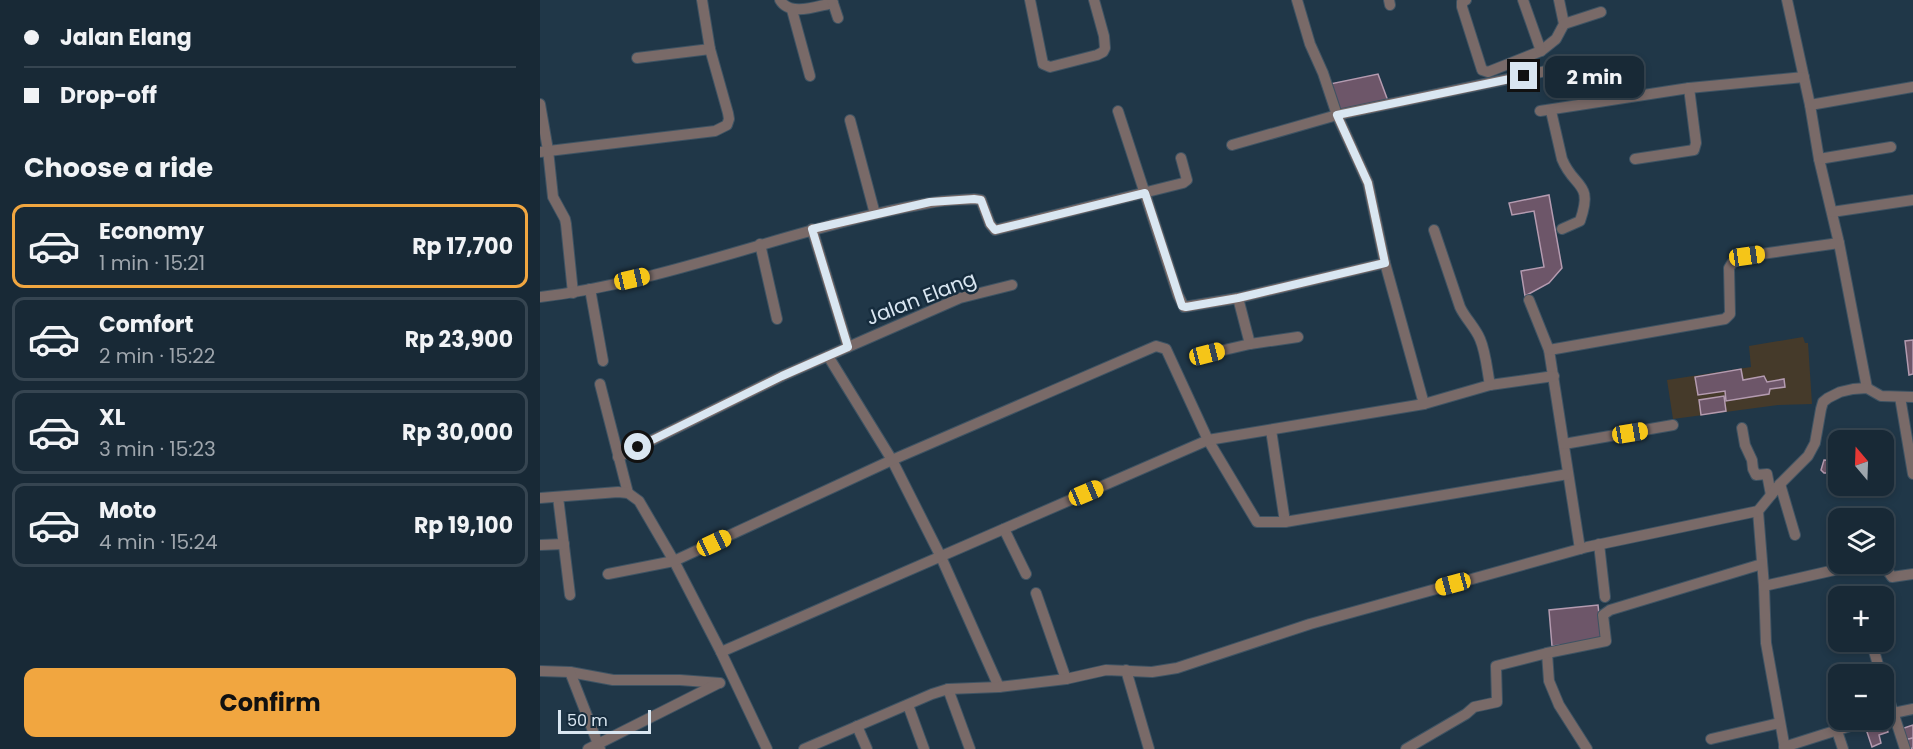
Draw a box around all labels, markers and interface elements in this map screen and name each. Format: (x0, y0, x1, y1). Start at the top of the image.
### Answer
text: Jalan Elang (60, 22, 192, 53)
callout: 2 min (1545, 55, 1644, 97)
route end (1510, 62, 1537, 89)
text: 2 min (1566, 63, 1623, 91)
text: Drop-off (60, 80, 157, 111)
text: Choose a ride (24, 149, 213, 186)
text: Economy (99, 216, 204, 247)
icon: car (27, 219, 81, 273)
text: Rp 17,700 (412, 231, 513, 262)
car (1728, 245, 1766, 267)
text: 1 min · 15:21 (99, 249, 205, 277)
street label: Jalan Elang (862, 264, 980, 332)
car (612, 266, 652, 292)
text: Comfort (99, 309, 193, 340)
icon: car (27, 312, 81, 366)
text: Rp 23,900 (405, 324, 513, 355)
car (1187, 341, 1227, 367)
text: 2 min · 15:22 (99, 342, 215, 370)
text: XL (99, 402, 125, 433)
icon: car (27, 405, 81, 459)
text: Rp 30,000 (402, 417, 513, 448)
car (1611, 421, 1649, 445)
north arrow (1828, 430, 1894, 496)
map controls (1828, 430, 1894, 730)
route start (624, 433, 651, 460)
text: 3 min · 15:23 (99, 435, 216, 463)
car (1066, 478, 1106, 508)
text: Moto (99, 495, 156, 526)
icon: car (27, 498, 81, 552)
button: layers (1828, 508, 1894, 574)
text: Rp 19,100 (414, 510, 513, 541)
car (694, 527, 734, 559)
text: 4 min · 15:24 (99, 528, 217, 556)
car (1433, 571, 1473, 597)
button: + (1828, 586, 1894, 652)
button: − (1828, 664, 1894, 730)
button: Confirm (24, 668, 516, 737)
scale bar (558, 707, 651, 734)
text: 50 m (567, 709, 608, 732)

